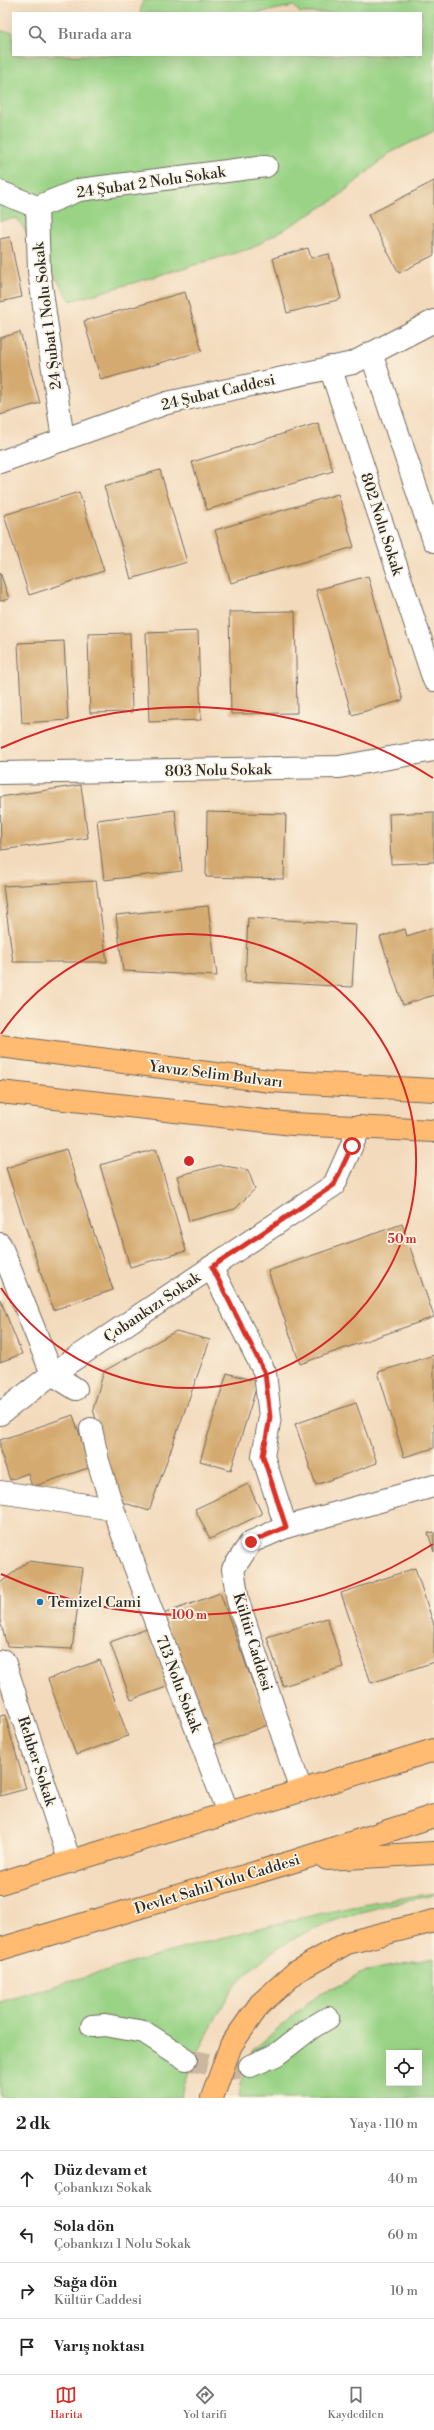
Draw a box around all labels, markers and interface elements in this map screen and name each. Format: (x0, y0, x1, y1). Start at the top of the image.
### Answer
search box (12, 12, 422, 56)
icon: search (26, 23, 48, 45)
text: Burada ara (58, 25, 132, 44)
street label: 24 Şubat 2 Nolu Sokak (75, 162, 228, 202)
street label: 24 Şubat 1 Nolu Sokak (29, 240, 66, 391)
street label: 24 Şubat Caddesi (159, 370, 277, 415)
street label: 802 Nolu Sokak (356, 470, 407, 579)
street label: 803 Nolu Sokak (164, 760, 273, 781)
street label: Yavuz Selim Bulvarı (147, 1057, 284, 1092)
route start (343, 1137, 361, 1155)
centre of rings (182, 1154, 196, 1168)
text: 50 m (387, 1232, 417, 1247)
street label: Çobankızı Sokak (100, 1267, 205, 1347)
route end (242, 1533, 260, 1551)
street label: Kültür Caddesi (229, 1591, 276, 1694)
place label: Temizel Cami (48, 1593, 141, 1612)
marker: Temizel Cami (35, 1597, 45, 1607)
text: 100 m (171, 1608, 207, 1623)
street label: 713 Nolu Sokak (151, 1633, 206, 1736)
street label: Rehber Sokak (13, 1714, 60, 1810)
street label: Devlet Sahil Yolu Caddesi (132, 1850, 302, 1919)
map controls (386, 2050, 422, 2086)
button: locate (386, 2050, 422, 2086)
text: 2 dk (16, 2113, 51, 2135)
text: Yaya · 110 m (349, 2116, 418, 2132)
text: Düz devam et (54, 2161, 147, 2180)
icon: ahead (16, 2168, 38, 2190)
text: 40 m (388, 2171, 418, 2187)
text: Çobankızı Sokak (54, 2180, 152, 2196)
text: Sola dön (54, 2217, 114, 2236)
icon: left (16, 2224, 38, 2246)
text: 60 m (387, 2227, 418, 2243)
text: Çobankızı 1 Nolu Sokak (54, 2236, 191, 2252)
text: Sağa dön (54, 2273, 117, 2292)
icon: right (16, 2280, 38, 2302)
text: 10 m (390, 2283, 418, 2299)
text: Kültür Caddesi (54, 2292, 142, 2308)
icon: arrive (16, 2336, 38, 2358)
text: Varış noktası (54, 2337, 145, 2356)
tab: Harita (50, 2384, 83, 2422)
tab: Yol tarifi (183, 2384, 227, 2422)
tab: Kaydedilen (328, 2384, 384, 2422)

